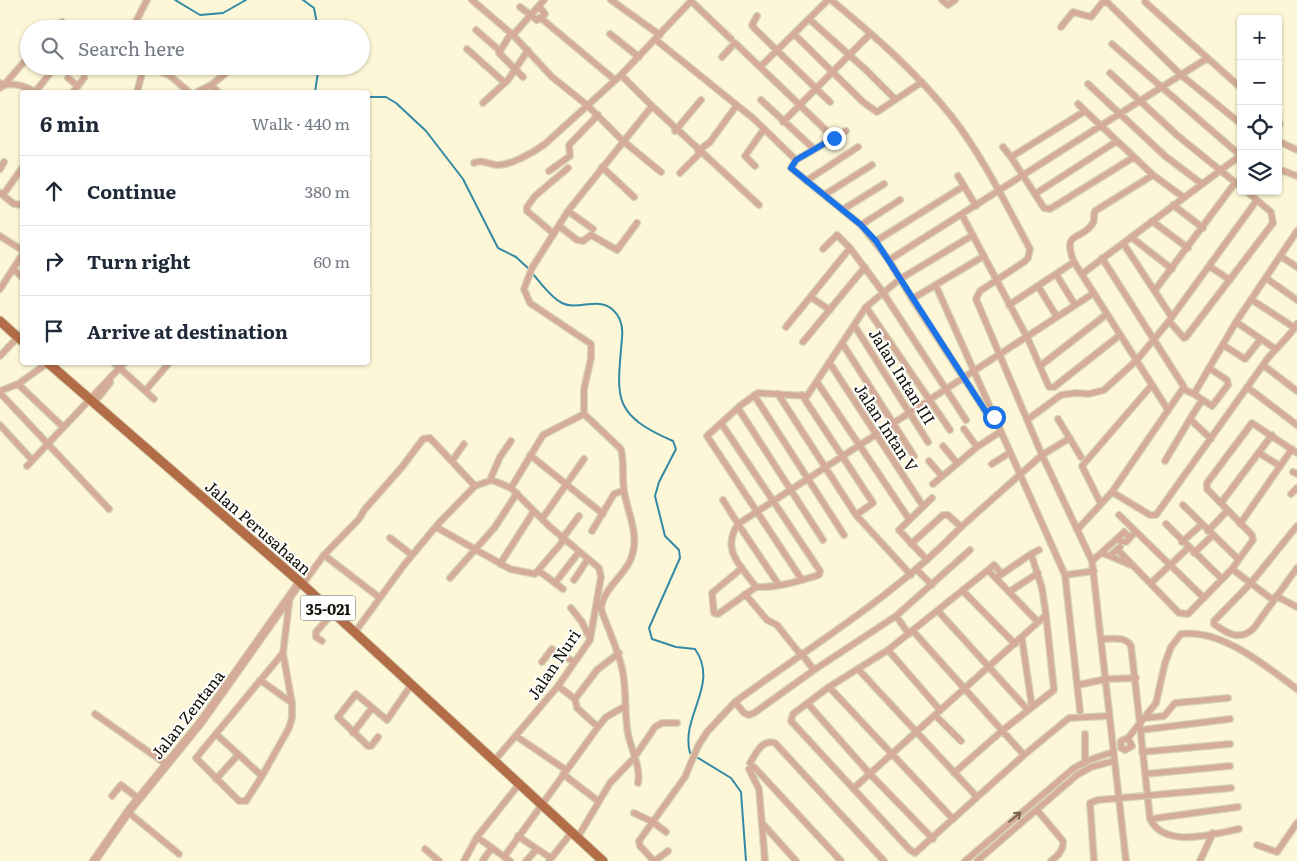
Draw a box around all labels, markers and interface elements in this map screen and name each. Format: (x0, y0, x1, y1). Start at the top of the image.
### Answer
map controls (1237, 15, 1282, 195)
button: + (1237, 15, 1282, 60)
search box (20, 20, 370, 75)
icon: search (38, 34, 66, 62)
text: Search here (78, 34, 185, 62)
button: − (1237, 60, 1282, 105)
button: locate (1237, 105, 1282, 150)
text: 6 min (40, 107, 100, 138)
text: Walk · 440 m (252, 111, 350, 135)
route end (823, 127, 846, 150)
button: layers (1237, 150, 1282, 195)
icon: ahead (40, 177, 68, 205)
text: Continue (87, 177, 176, 205)
text: 380 m (305, 179, 350, 203)
icon: right (40, 247, 68, 275)
text: Turn right (87, 247, 191, 275)
text: 60 m (313, 249, 350, 273)
icon: arrive (40, 317, 68, 345)
text: Arrive at destination (87, 317, 288, 345)
street label: Jalan Intan III (864, 323, 942, 429)
street label: Jalan Intan V (849, 378, 925, 476)
route start (983, 406, 1006, 429)
street label: Jalan Perusahaan (201, 474, 318, 580)
road number: 35-021 (300, 596, 356, 620)
street label: Jalan Nuri (521, 624, 585, 704)
street label: Jalan Zentana (145, 664, 230, 764)
one-way arrow (1008, 812, 1021, 823)

